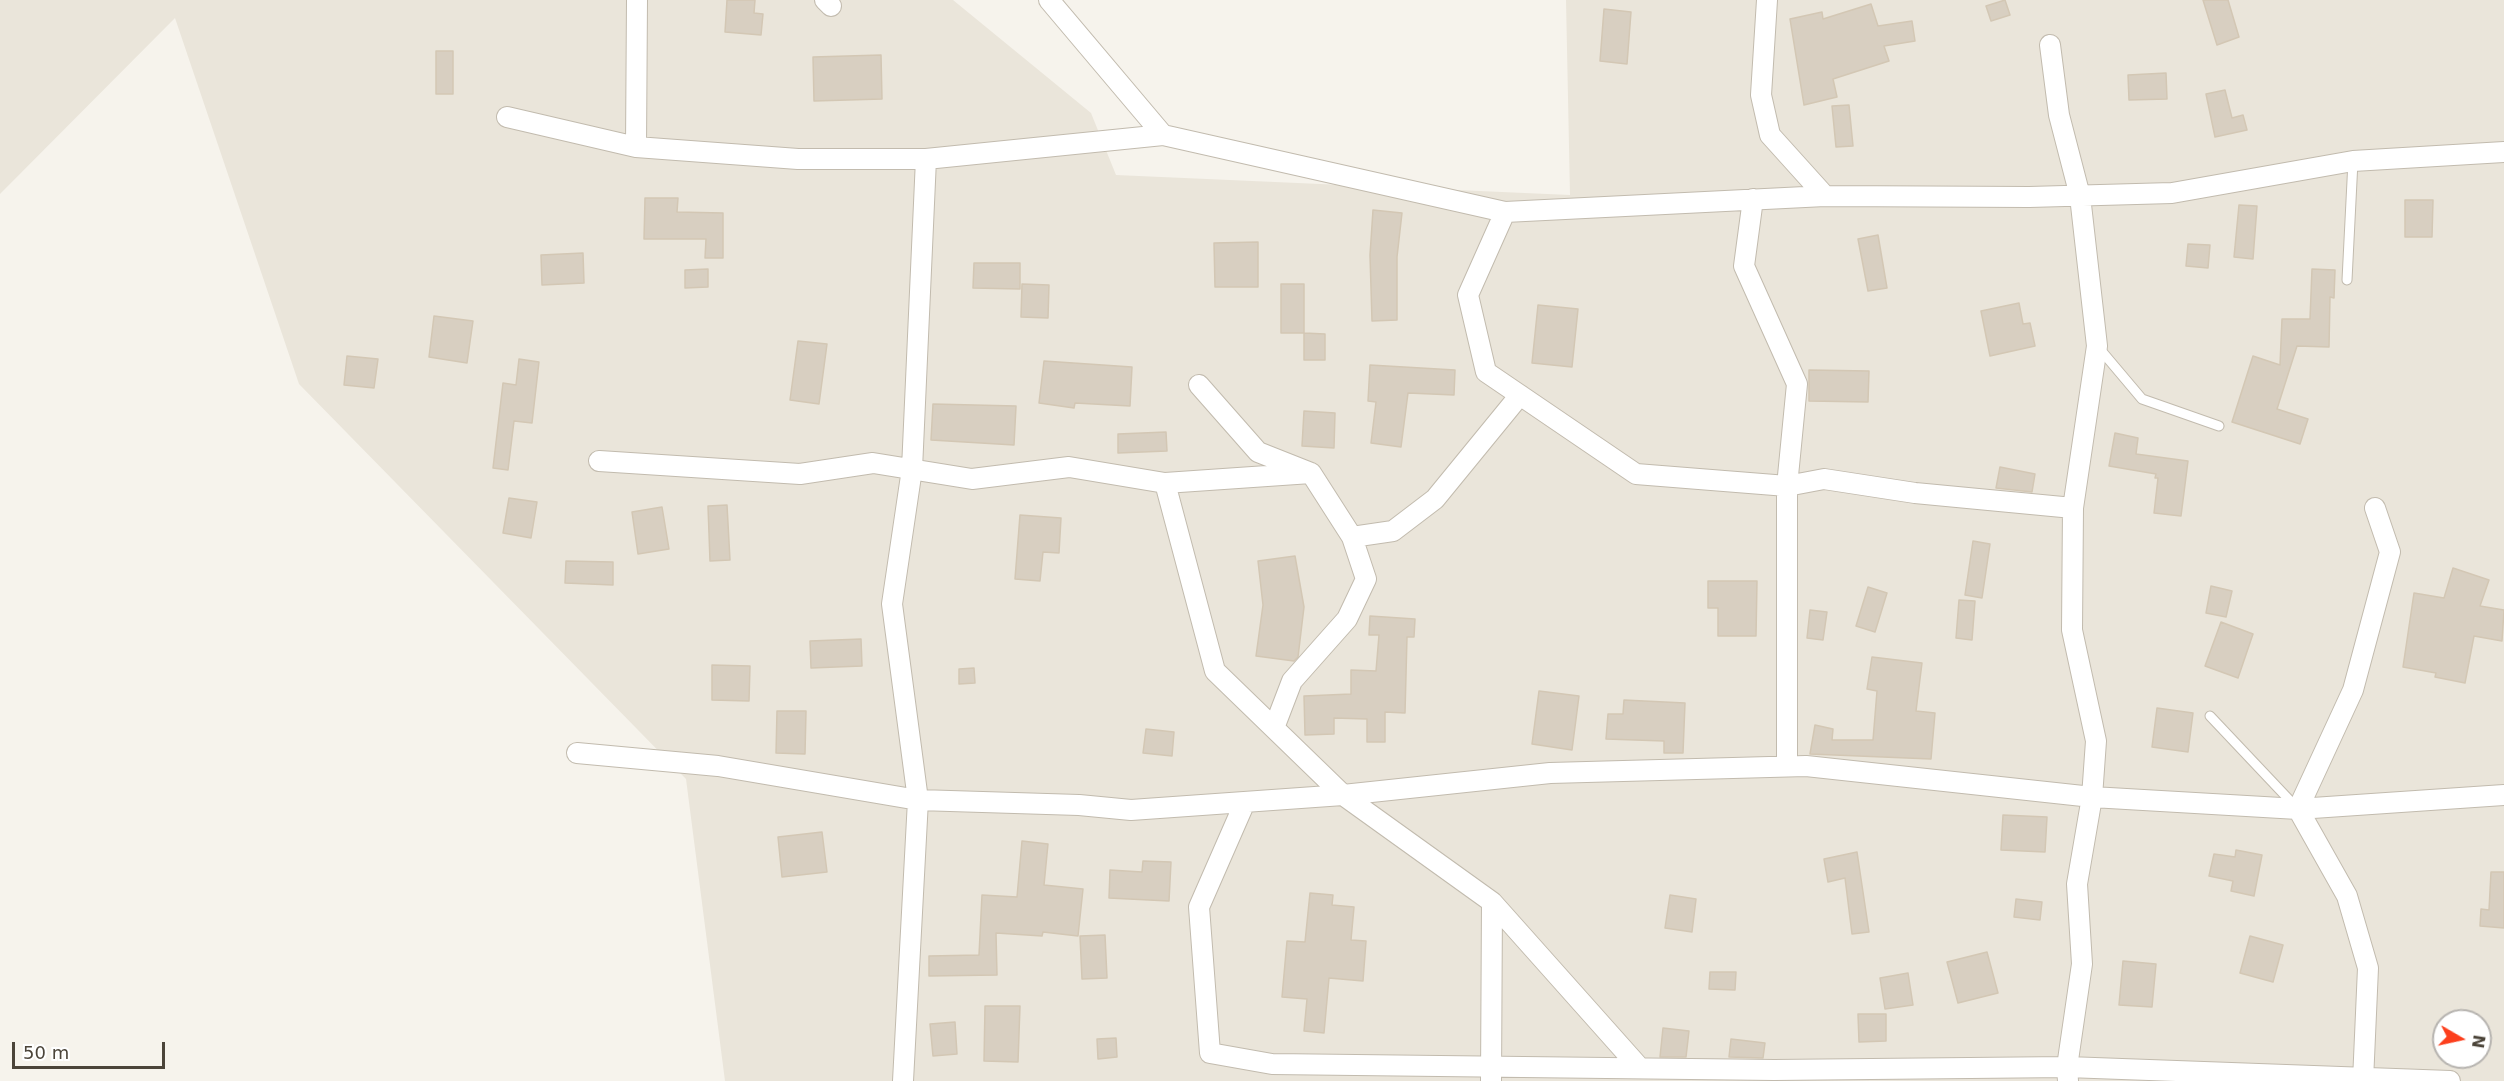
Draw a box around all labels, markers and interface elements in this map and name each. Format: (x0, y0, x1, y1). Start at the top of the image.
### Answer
north arrow (2432, 1009, 2492, 1069)
scale bar (15, 1030, 168, 1068)
text: N (2468, 1033, 2489, 1050)
text: 50 m (23, 1042, 69, 1063)

